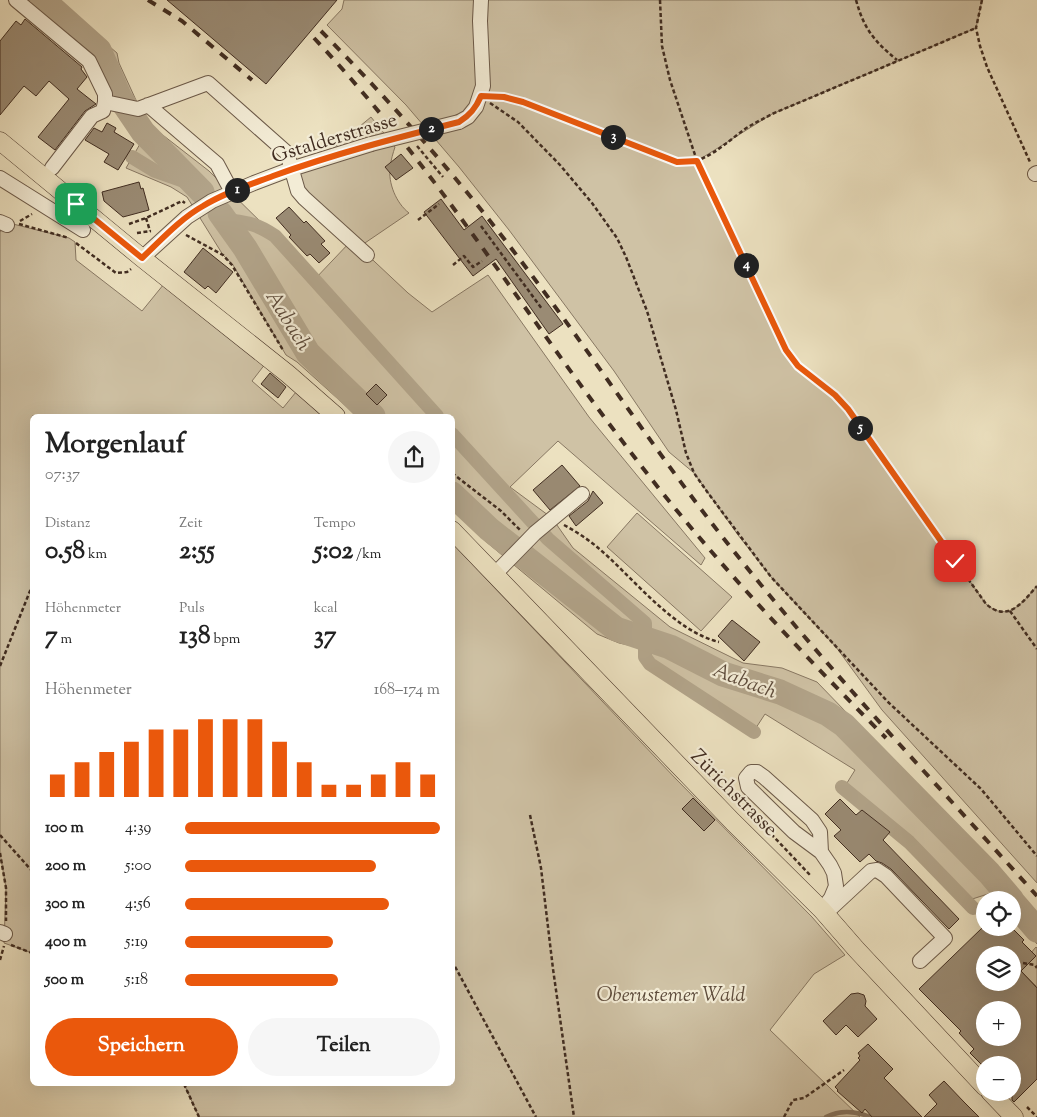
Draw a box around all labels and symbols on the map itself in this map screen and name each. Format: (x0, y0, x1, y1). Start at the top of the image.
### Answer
street label: Gstalderstrasse (268, 107, 401, 172)
pin: 2 (418, 116, 444, 142)
pin: 3 (600, 124, 626, 150)
pin: 1 (224, 178, 250, 202)
pin (55, 183, 97, 225)
pin: 4 (734, 252, 758, 278)
water label: Aabach (257, 285, 318, 357)
pin: 5 (848, 416, 872, 440)
pin (934, 540, 976, 582)
water label: Aabach (708, 656, 781, 708)
street label: Zürichstrasse (683, 744, 783, 844)
park label: Oberustemer Wald (597, 982, 746, 1011)

